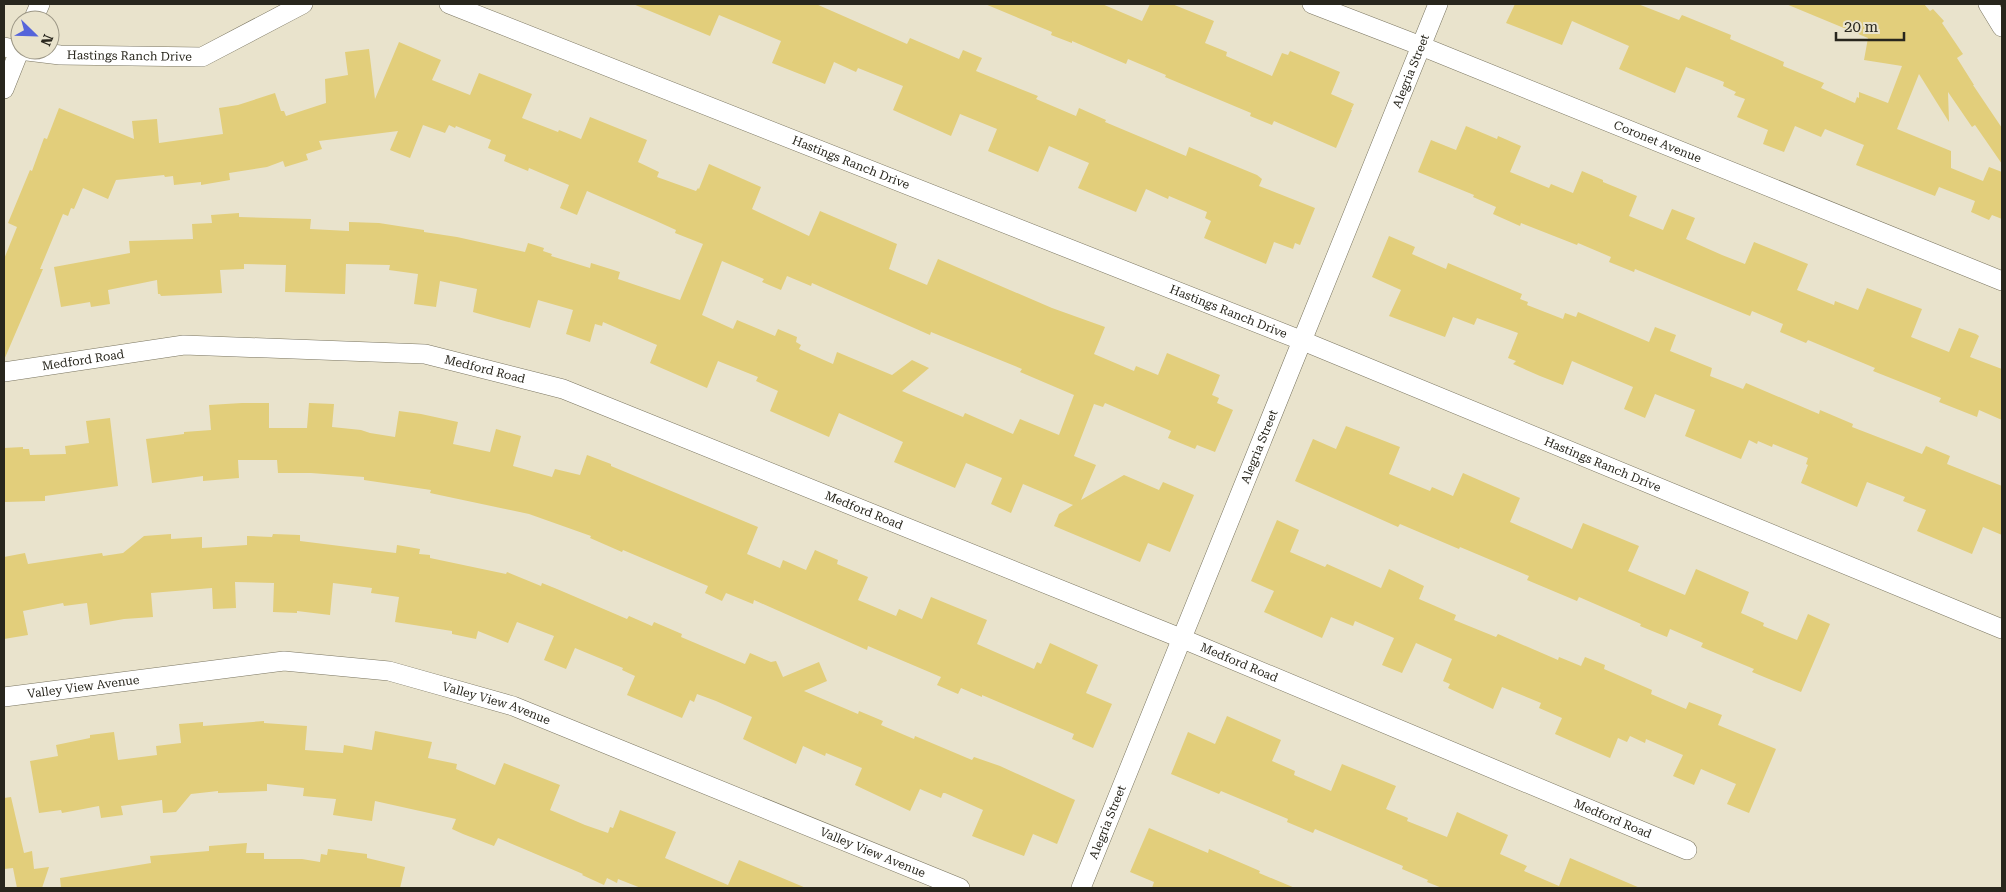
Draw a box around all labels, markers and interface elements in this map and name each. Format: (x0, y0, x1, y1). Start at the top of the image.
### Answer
north arrow (10, 10, 60, 60)
scale bar (1836, 10, 1904, 42)
text: 20 m (1844, 18, 1879, 36)
text: N (37, 32, 56, 48)
street label: Alegria Street (1390, 32, 1432, 110)
street label: Hastings Ranch Drive (67, 48, 192, 64)
street label: Coronet Avenue (1612, 118, 1704, 166)
street label: Hastings Ranch Drive (790, 133, 912, 192)
street label: Hastings Ranch Drive (1168, 282, 1290, 341)
street label: Medford Road (41, 347, 125, 373)
street label: Medford Road (443, 352, 527, 386)
street label: Alegria Street (1238, 407, 1281, 486)
street label: Hastings Ranch Drive (1542, 434, 1663, 495)
street label: Medford Road (823, 488, 905, 532)
street label: Medford Road (1198, 640, 1280, 685)
street label: Valley View Avenue (26, 673, 141, 701)
street label: Valley View Avenue (441, 679, 553, 728)
street label: Alegria Street (1086, 783, 1129, 861)
street label: Medford Road (1572, 796, 1654, 841)
street label: Valley View Avenue (818, 825, 928, 880)

